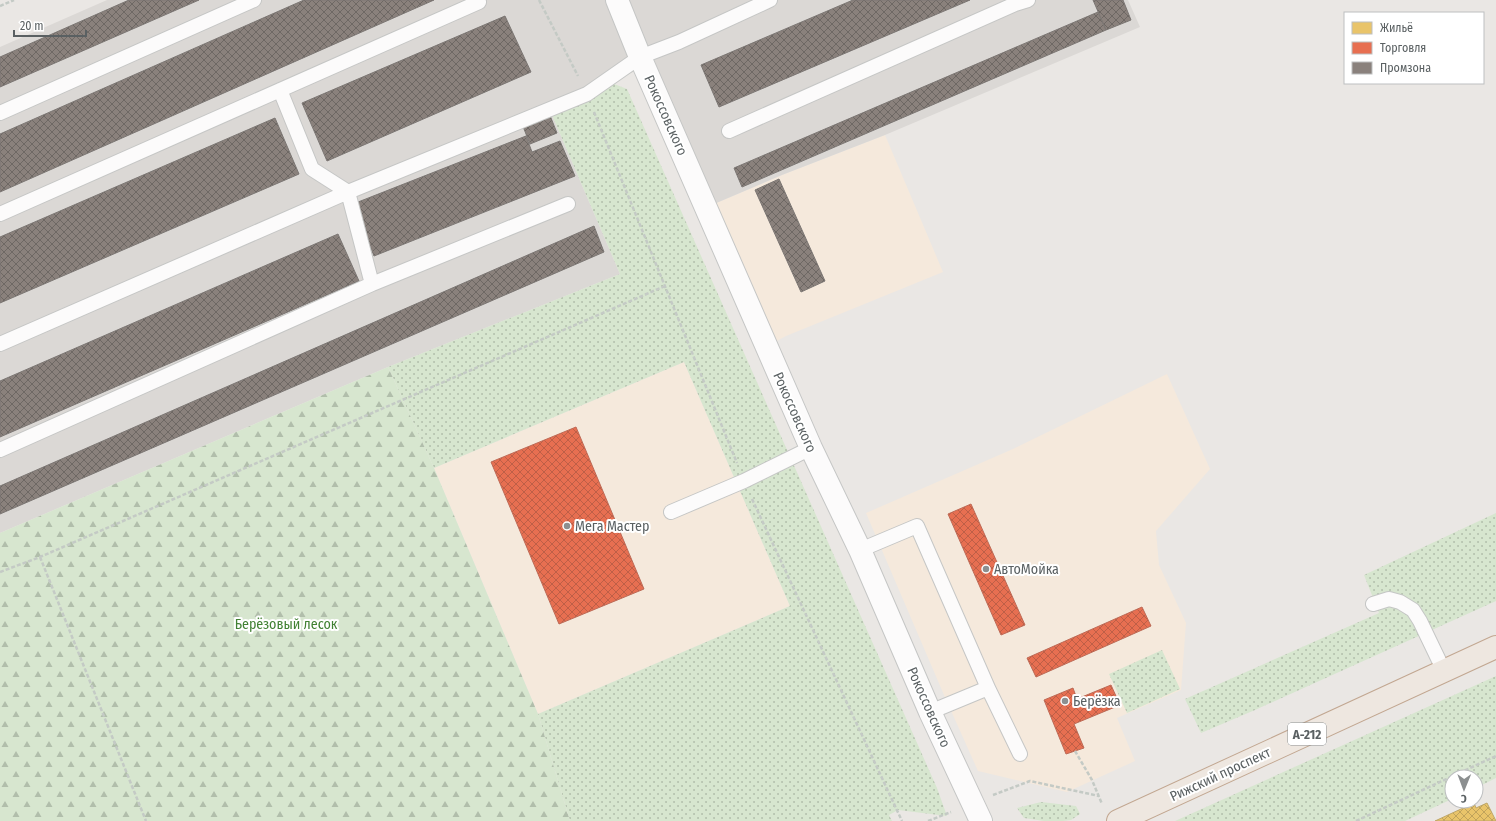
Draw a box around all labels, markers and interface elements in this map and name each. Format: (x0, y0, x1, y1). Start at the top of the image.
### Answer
scale bar (14, 12, 86, 38)
legend (1344, 12, 1484, 84)
text: 20 m (20, 19, 44, 33)
text: Жильё (1380, 21, 1413, 35)
text: Торговля (1380, 41, 1426, 55)
text: Промзона (1380, 61, 1431, 75)
street label: Рокоссовского (640, 72, 691, 158)
street label: Рокоссовского (769, 369, 820, 455)
place label: Мега Мастер (575, 518, 649, 535)
marker: Мега Мастер (562, 521, 572, 531)
place label: АвтоМойка (994, 561, 1059, 578)
marker: АвтоМойка (981, 564, 991, 574)
park label: Берёзовый лесок (235, 616, 338, 633)
street label: Рокоссовского (903, 664, 954, 750)
place label: Берёзка (1073, 693, 1121, 710)
marker: Берёзка (1060, 696, 1070, 706)
road number: А-212 (1288, 723, 1326, 745)
street label: Рижский проспект (1167, 744, 1274, 805)
north arrow (1444, 769, 1484, 809)
text: С (1461, 792, 1467, 805)

